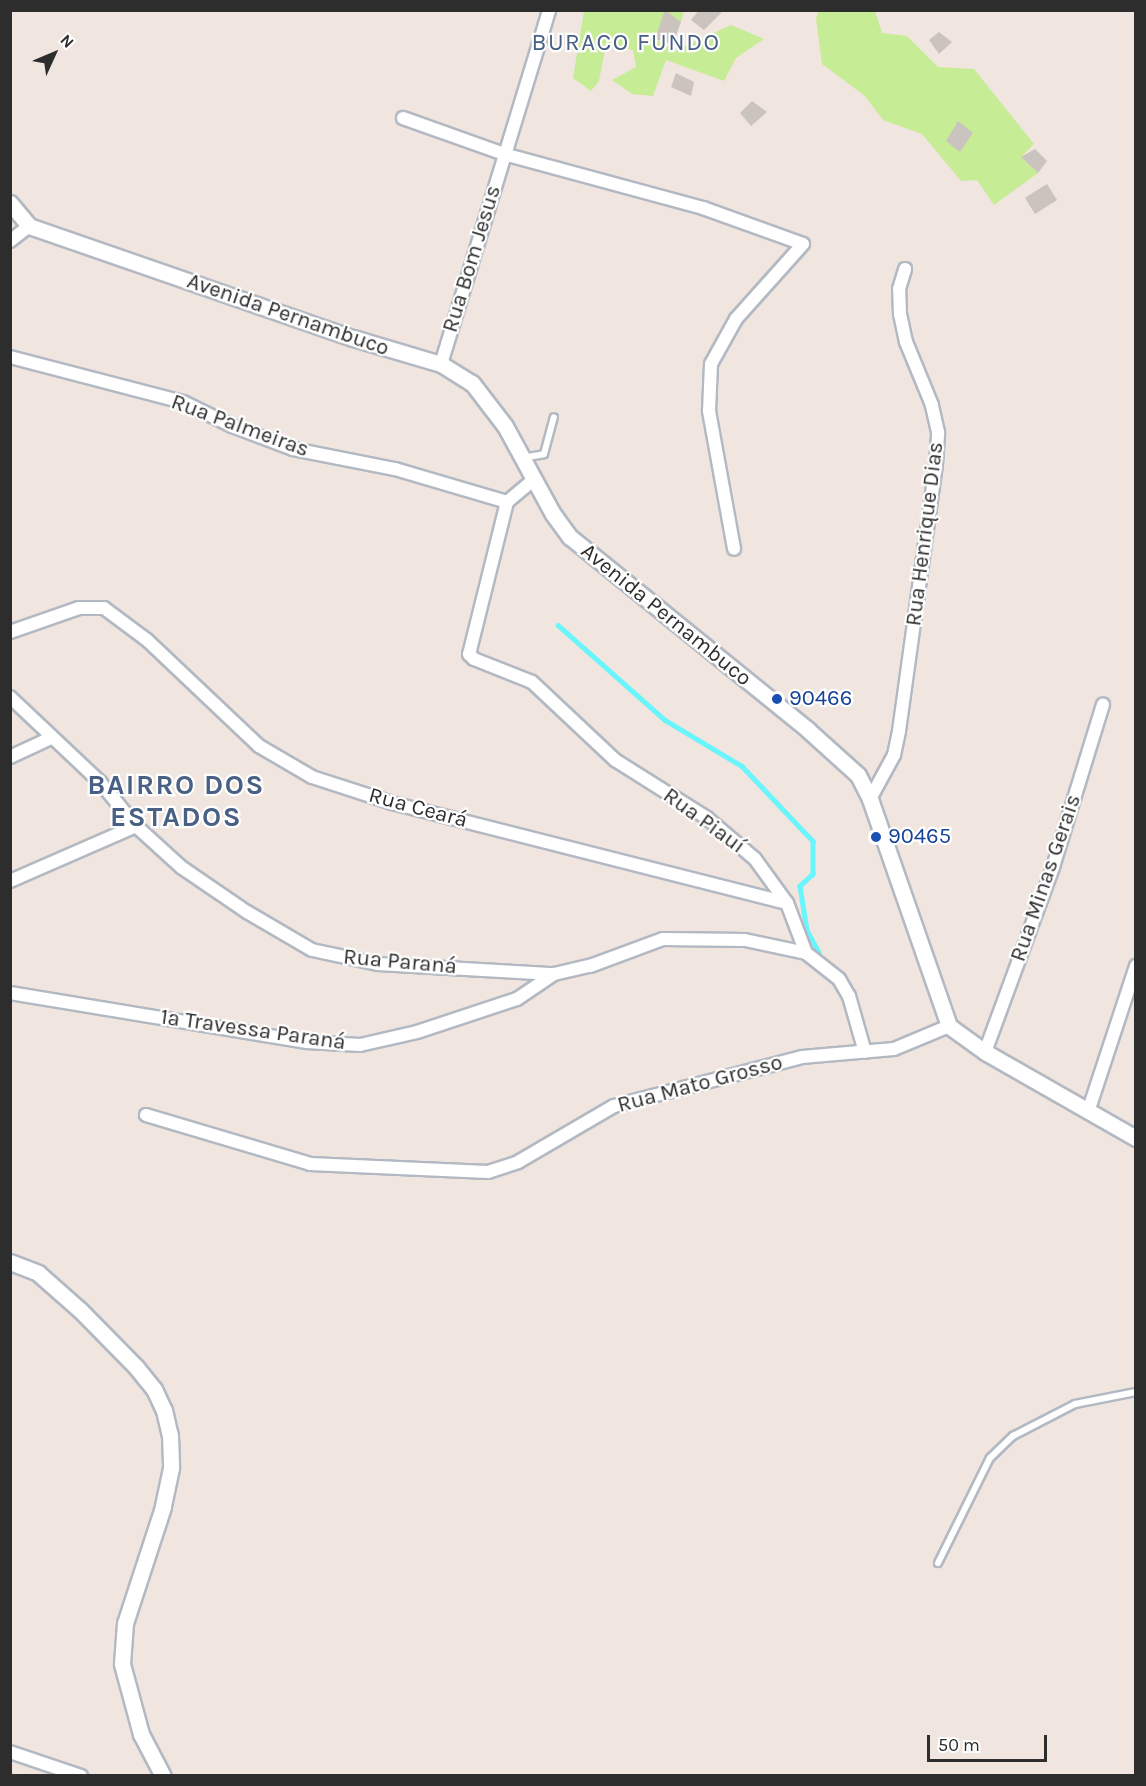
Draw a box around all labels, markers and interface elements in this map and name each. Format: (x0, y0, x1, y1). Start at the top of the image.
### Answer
north arrow (24, 24, 84, 84)
district label: BURACO FUNDO (532, 29, 720, 57)
text: N (56, 30, 78, 52)
street label: Rua Bom Jesus (437, 182, 507, 336)
street label: Avenida Pernambuco (184, 268, 392, 362)
street label: Rua Palmeiras (168, 389, 312, 463)
street label: Rua Henrique Dias (901, 440, 949, 628)
street label: Avenida Pernambuco (575, 538, 757, 692)
place label: 90466 (789, 686, 852, 712)
marker: 90466 (770, 692, 784, 706)
district label: BAIRRO DOS ESTADOS (87, 768, 265, 834)
street label: Rua Ceará (366, 782, 470, 834)
street label: Rua Piauí (658, 782, 750, 860)
street label: Rua Minas Gerais (1005, 791, 1087, 965)
place label: 90465 (888, 824, 951, 850)
marker: 90465 (869, 830, 883, 844)
street label: Rua Paraná (342, 944, 458, 980)
street label: 1ª Travessa Paraná (159, 1004, 347, 1056)
street label: Rua Mato Grosso (615, 1049, 785, 1119)
scale bar (930, 1723, 1050, 1761)
text: 50 m (938, 1734, 980, 1756)

